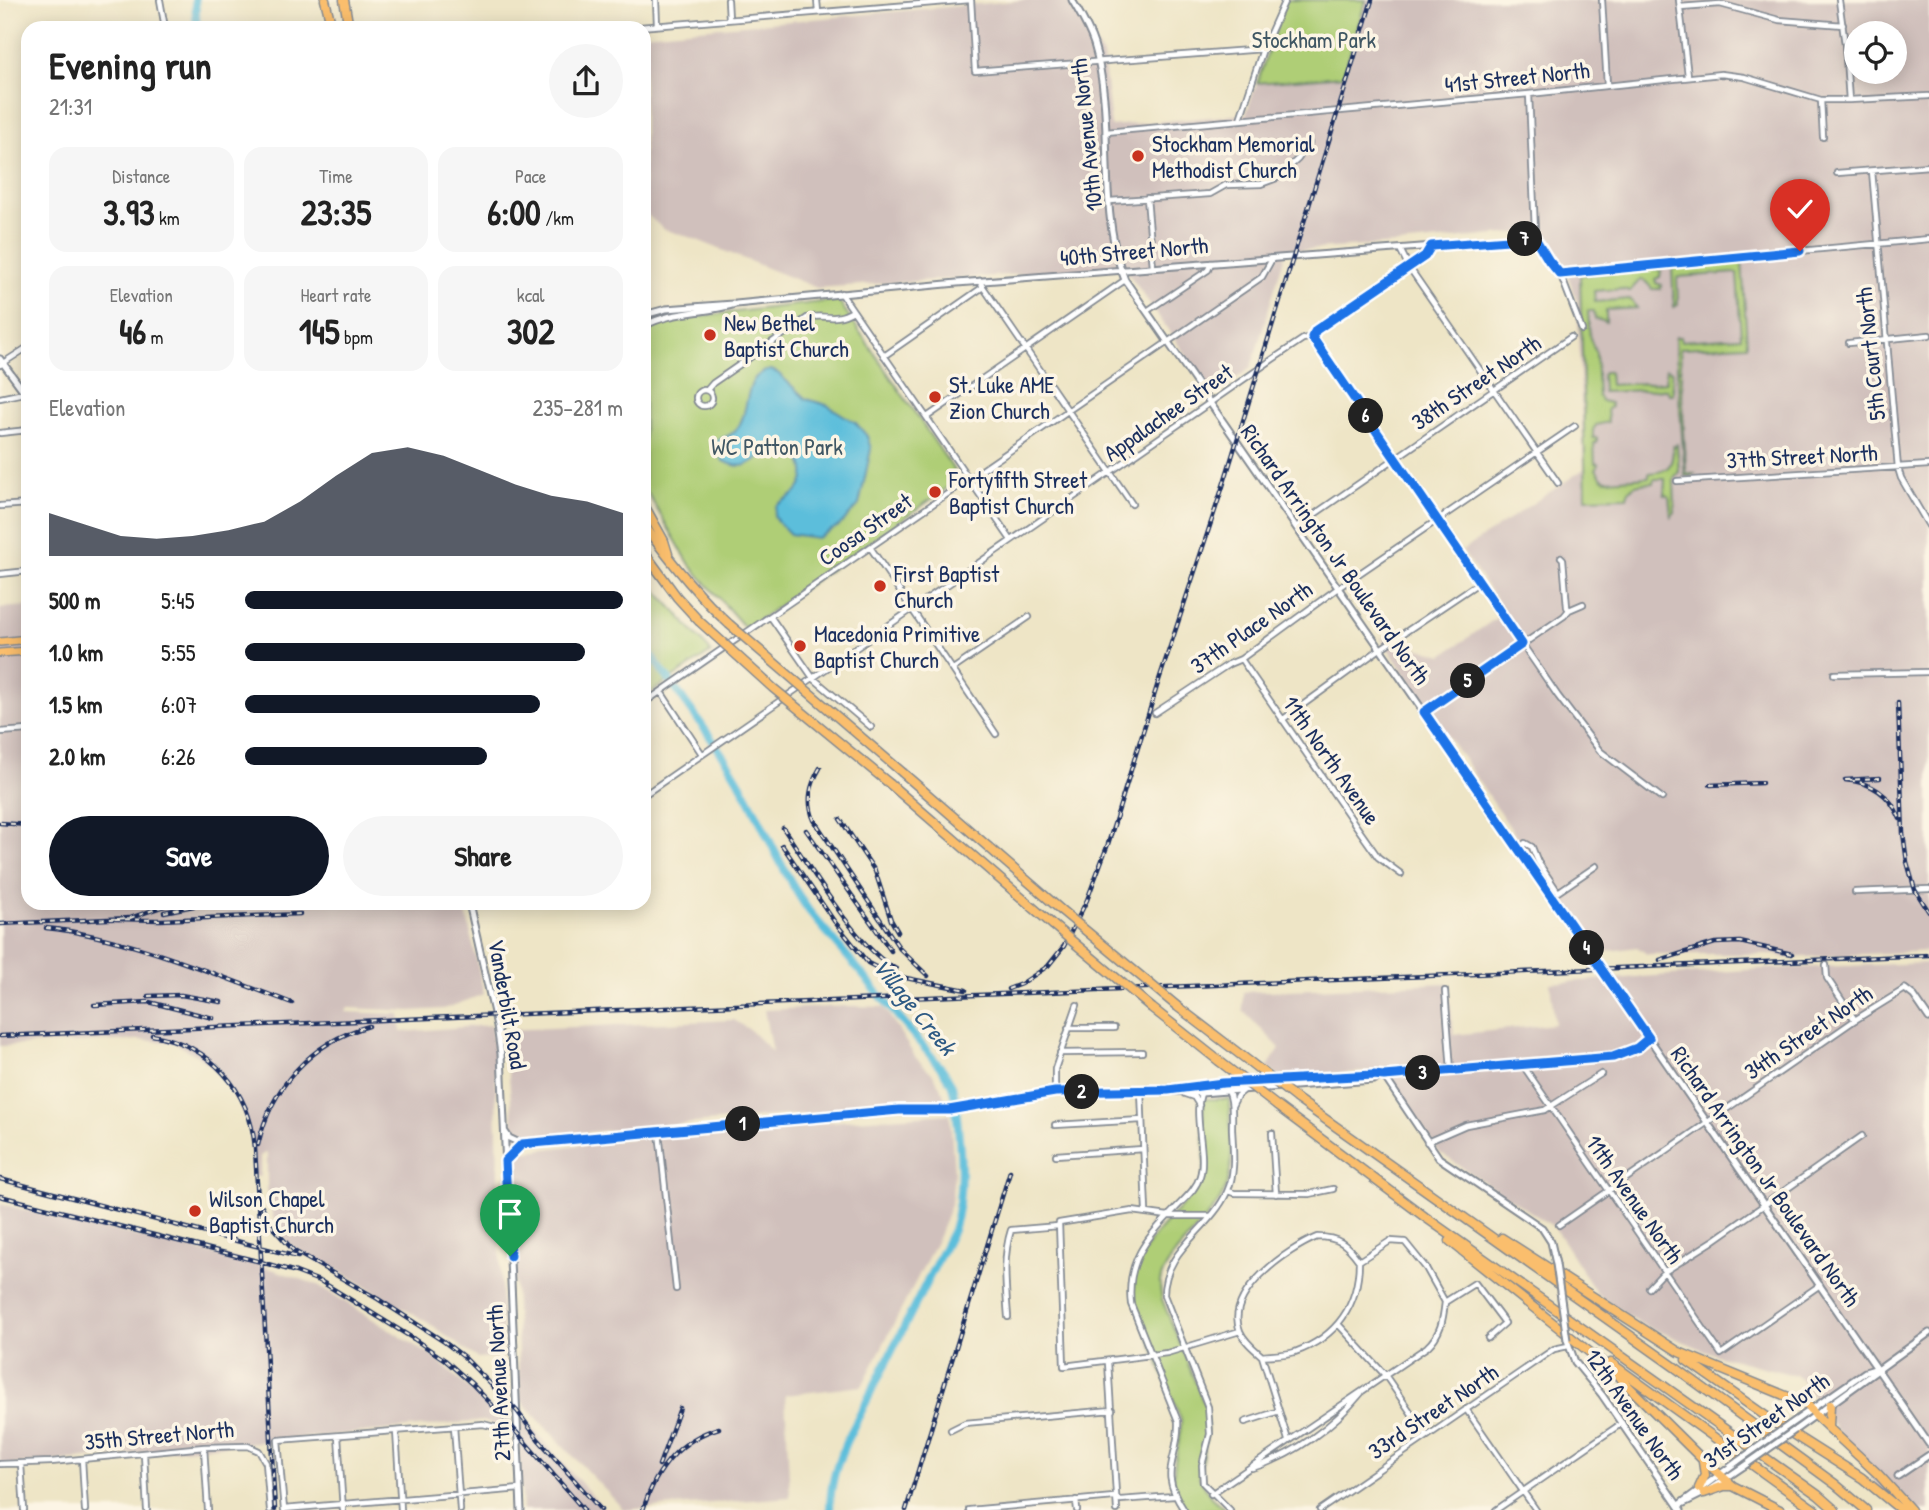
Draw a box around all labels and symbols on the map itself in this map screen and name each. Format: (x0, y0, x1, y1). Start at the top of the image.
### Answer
park label: Stockham Park (1252, 24, 1377, 55)
street label: 41st Street North (1443, 54, 1591, 100)
street label: 10th Avenue North (1063, 57, 1109, 213)
place label: Stockham Memorial Methodist Church (1152, 128, 1316, 185)
marker: Stockham Memorial Methodist Church (1130, 148, 1146, 164)
pin (1770, 179, 1830, 251)
pin: 7 (1508, 222, 1542, 256)
street label: 40th Street North (1059, 229, 1210, 273)
street label: 5th Court North (1848, 286, 1892, 422)
place label: New Bethel Baptist Church (724, 307, 849, 364)
marker: New Bethel Baptist Church (702, 327, 718, 343)
street label: 38th Street North (1405, 327, 1547, 437)
street label: Appalachee Street (1097, 355, 1240, 468)
place label: St. Luke AME Zion Church (949, 369, 1055, 426)
marker: St. Luke AME Zion Church (927, 389, 943, 405)
pin: 6 (1348, 398, 1384, 434)
street label: Richard Arrington Jr Boulevard North (1234, 418, 1438, 691)
park label: WC Patton Park (711, 431, 843, 462)
street label: 37th Street North (1726, 437, 1879, 475)
place label: Fortyfifth Street Baptist Church (948, 464, 1088, 521)
marker: Fortyfifth Street Baptist Church (927, 484, 943, 500)
street label: Coosa Street (812, 485, 919, 573)
place label: First Baptist Church (893, 558, 1000, 615)
street label: 37th Place North (1184, 573, 1318, 680)
marker: First Baptist Church (872, 578, 888, 594)
place label: Macedonia Primitive Baptist Church (814, 618, 980, 675)
marker: Macedonia Primitive Baptist Church (792, 638, 808, 654)
pin: 5 (1450, 664, 1486, 698)
street label: 11th North Avenue (1276, 689, 1388, 831)
pin: 4 (1570, 930, 1604, 965)
street label: Vanderbilt Road (481, 937, 535, 1071)
water label: Village Creek (865, 951, 965, 1063)
street label: 34th Street North (1738, 977, 1879, 1086)
street label: Richard Arrington Jr Boulevard North (1664, 1040, 1868, 1313)
pin: 3 (1406, 1056, 1440, 1090)
pin: 2 (1064, 1074, 1100, 1110)
pin: 1 (726, 1106, 760, 1142)
street label: 11th Avenue North (1579, 1128, 1691, 1270)
place label: Wilson Chapel Baptist Church (209, 1183, 334, 1240)
pin (480, 1184, 540, 1256)
marker: Wilson Chapel Baptist Church (187, 1203, 203, 1219)
street label: 27th Avenue North (478, 1304, 518, 1462)
street label: 12th Avenue North (1578, 1342, 1692, 1486)
street label: 33rd Street North (1362, 1356, 1504, 1466)
street label: 31st Street North (1697, 1365, 1836, 1475)
street label: 35th Street North (83, 1413, 235, 1457)

